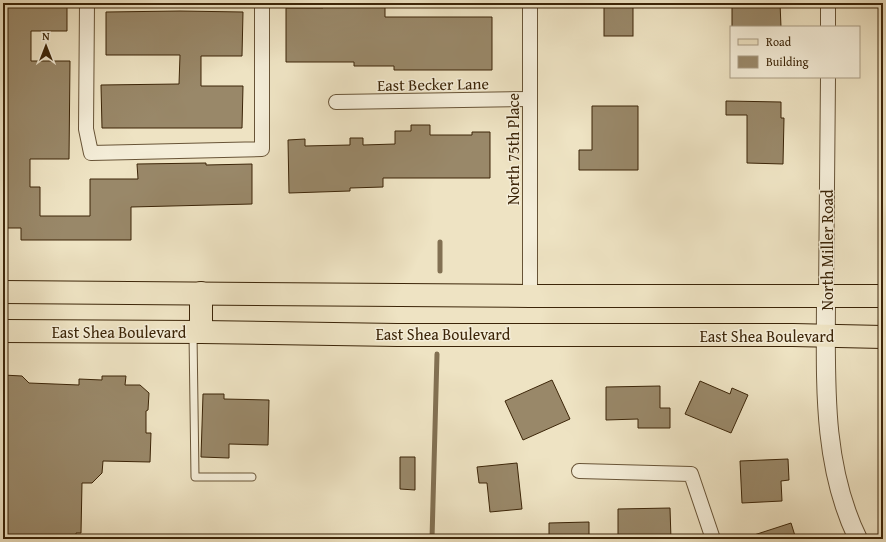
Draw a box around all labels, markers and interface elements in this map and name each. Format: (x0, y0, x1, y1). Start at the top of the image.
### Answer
north arrow (26, 26, 66, 66)
legend (730, 26, 860, 78)
text: N (42, 28, 50, 44)
text: Road (766, 33, 792, 50)
text: Building (766, 53, 809, 70)
street label: East Becker Lane (377, 71, 489, 97)
street label: North 75th Place (501, 93, 525, 205)
street label: North Miller Road (815, 189, 839, 311)
street label: East Shea Boulevard (52, 320, 187, 344)
street label: East Shea Boulevard (376, 322, 511, 346)
street label: East Shea Boulevard (700, 324, 835, 348)

